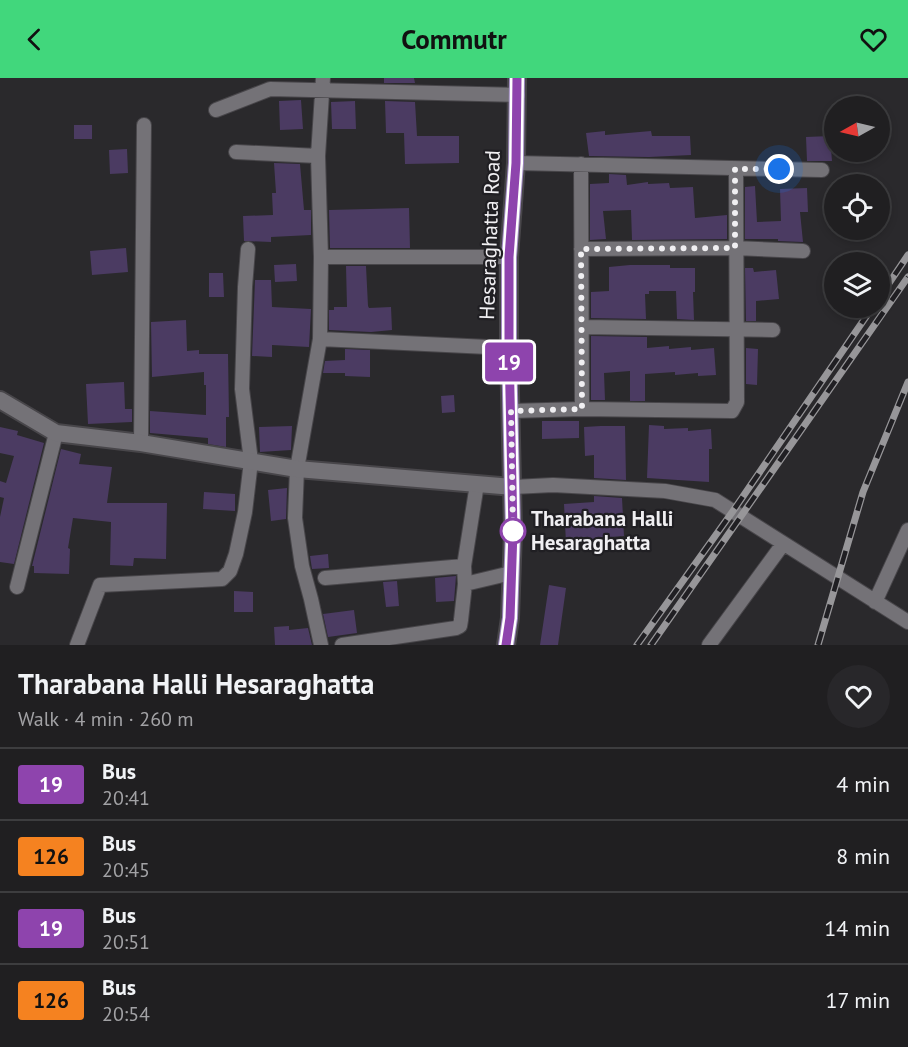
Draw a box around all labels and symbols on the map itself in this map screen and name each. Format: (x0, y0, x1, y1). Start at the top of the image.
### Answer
north arrow (824, 96, 890, 162)
street label: Hesaraghatta Road (473, 150, 506, 320)
your location (764, 154, 794, 184)
line badge: 19 (482, 342, 536, 382)
place label: Tharabana Halli Hesaraghatta (531, 505, 674, 556)
marker: Tharabana Halli Hesaraghatta (500, 518, 526, 544)

